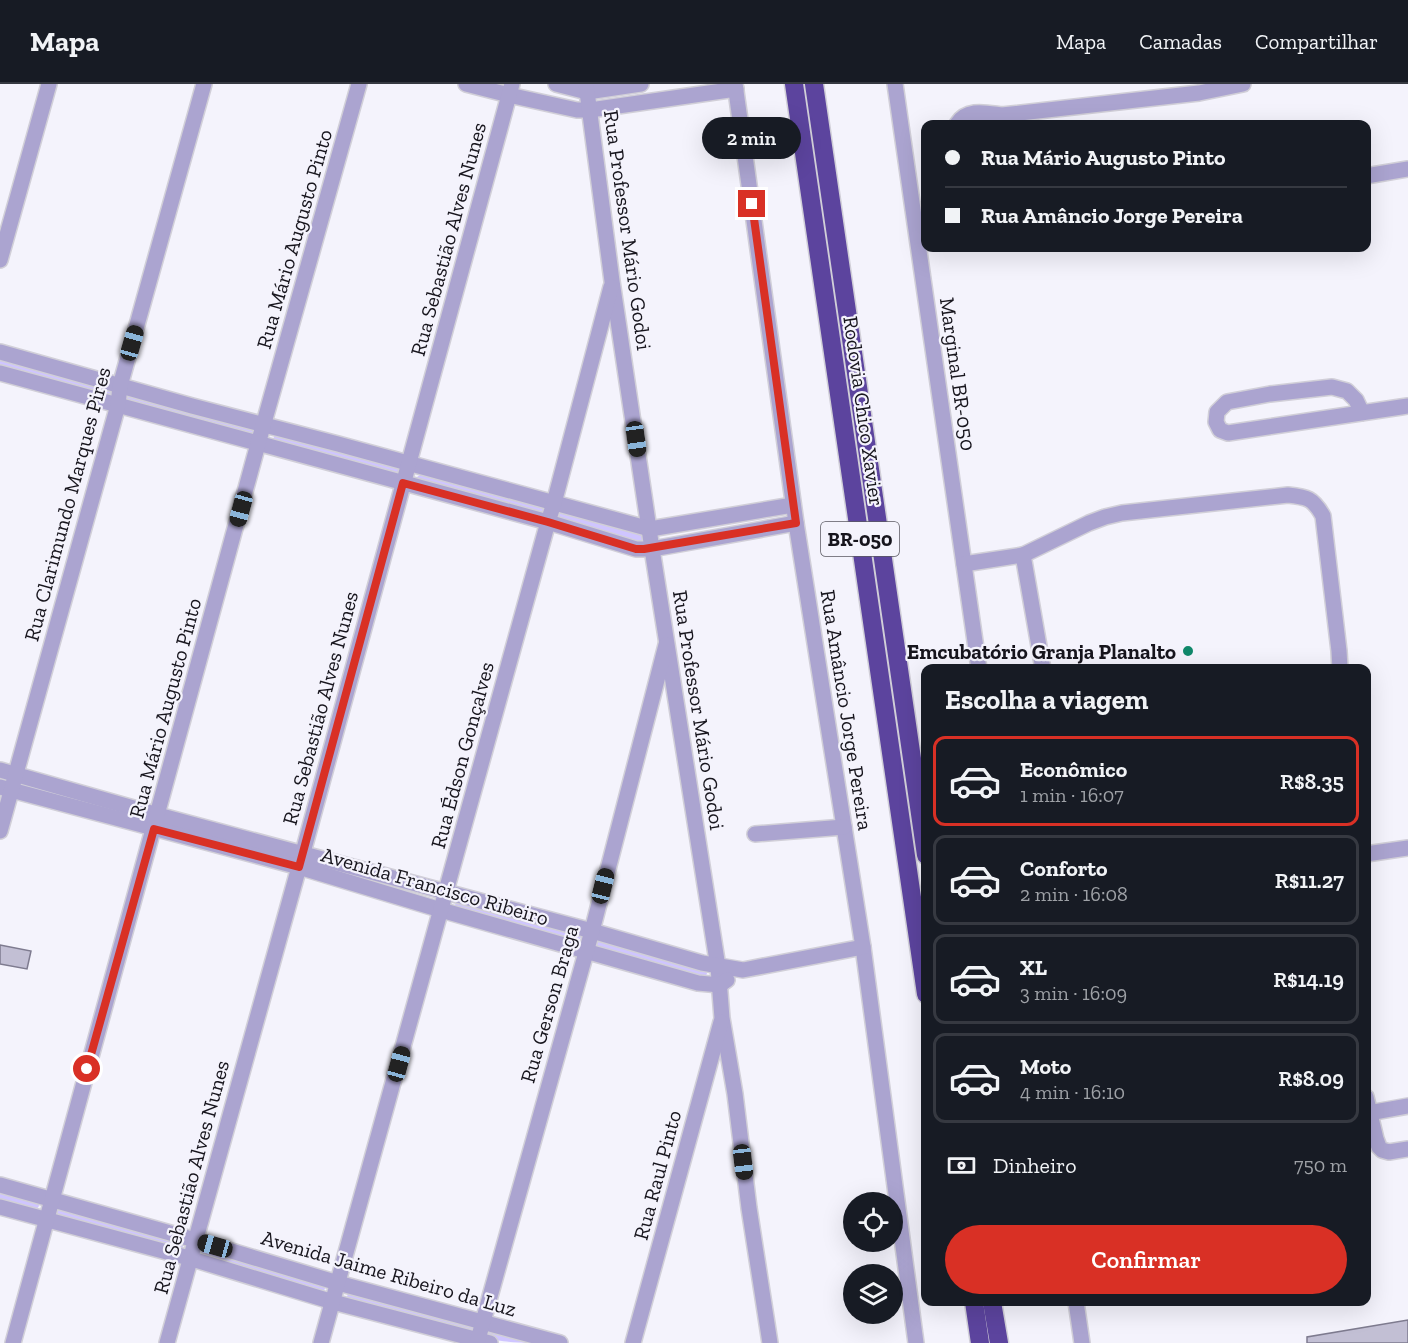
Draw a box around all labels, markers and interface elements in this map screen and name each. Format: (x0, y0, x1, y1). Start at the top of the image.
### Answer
text: Mapa (30, 25, 99, 58)
text: Mapa (1056, 29, 1106, 54)
text: Camadas (1139, 29, 1222, 54)
text: Compartilhar (1255, 29, 1378, 54)
street label: Rua Professor Mário Godoi (599, 108, 657, 352)
callout: 2 min (702, 117, 801, 159)
street label: Rua Sebastião Alves Nunes (405, 119, 491, 359)
street label: Rua Mário Augusto Pinto (251, 126, 337, 352)
text: 2 min (727, 126, 776, 150)
text: Rua Mário Augusto Pinto (981, 144, 1226, 171)
route end (738, 190, 765, 217)
text: Rua Amâncio Jorge Pereira (981, 202, 1243, 229)
street label: Marginal BR-050 (935, 296, 981, 452)
street label: Rodovia Chico Xavier (838, 315, 890, 507)
car (118, 323, 146, 363)
street label: Rua Clarimundo Marques Pires (18, 364, 116, 644)
car (625, 420, 647, 458)
car (228, 489, 254, 529)
road number: BR-050 (821, 522, 899, 556)
street label: Rua Sebastião Alves Nunes (277, 588, 363, 828)
street label: Rua Professor Mário Godoi (668, 588, 730, 832)
street label: Rua Amâncio Jorge Pereira (816, 588, 878, 832)
street label: Rua Mário Augusto Pinto (124, 595, 206, 821)
place label: Emcubatório Granja Planalto (907, 639, 1176, 664)
marker: Emcubatório Granja Planalto (1181, 644, 1195, 658)
street label: Rua Édson Gonçalves (425, 659, 499, 851)
text: Escolha a viagem (945, 684, 1148, 716)
icon: car (948, 754, 1002, 808)
text: Econômico (1020, 756, 1127, 783)
text: R$8.35 (1280, 768, 1344, 795)
text: 1 min · 16:07 (1020, 783, 1124, 807)
street label: Avenida Francisco Ribeiro (318, 842, 552, 930)
icon: car (948, 853, 1002, 907)
text: Conforto (1020, 855, 1108, 882)
car (590, 866, 616, 906)
text: R$11.27 (1275, 867, 1344, 894)
text: 2 min · 16:08 (1020, 882, 1128, 906)
street label: Rua Gerson Braga (515, 922, 583, 1086)
icon: car (948, 952, 1002, 1006)
text: XL (1020, 954, 1047, 981)
text: R$14.19 (1273, 966, 1344, 993)
text: 3 min · 16:09 (1020, 981, 1127, 1005)
car (386, 1044, 412, 1084)
icon: car (948, 1051, 1002, 1105)
text: Moto (1020, 1053, 1071, 1080)
route start (73, 1055, 100, 1082)
street label: Rua Sebastião Alves Nunes (148, 1057, 234, 1297)
text: R$8.09 (1278, 1065, 1344, 1092)
text: 4 min · 16:10 (1020, 1080, 1125, 1104)
street label: Rua Raul Pinto (628, 1107, 686, 1243)
car (732, 1143, 754, 1181)
icon: cash (945, 1149, 978, 1182)
text: Dinheiro (993, 1152, 1077, 1179)
text: 750 m (1294, 1153, 1347, 1177)
map controls (843, 1192, 903, 1324)
button: locate (843, 1192, 903, 1252)
street label: Avenida Jaime Ribeiro da Luz (259, 1225, 520, 1321)
button: Confirmar (945, 1225, 1347, 1294)
car (195, 1232, 235, 1260)
button: layers (843, 1264, 903, 1324)

